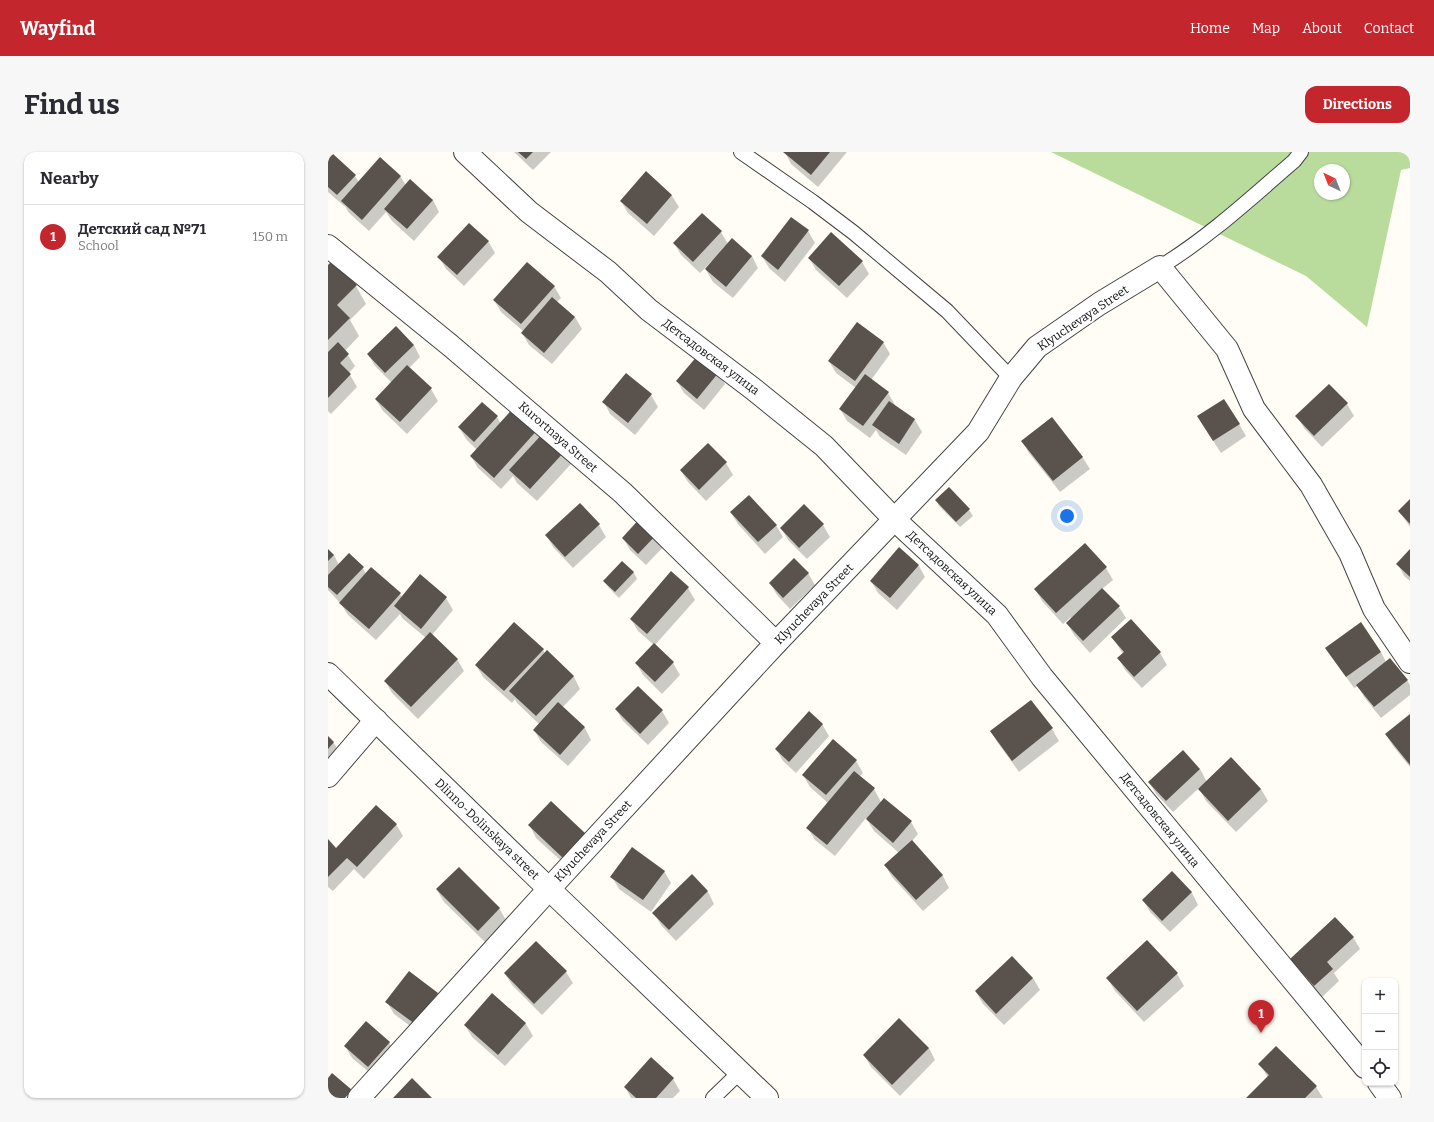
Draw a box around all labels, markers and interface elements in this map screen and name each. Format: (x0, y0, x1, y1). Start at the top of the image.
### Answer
text: Wayfind (20, 17, 96, 40)
text: Home (1190, 20, 1230, 37)
text: Map (1252, 20, 1280, 37)
text: About (1302, 20, 1342, 37)
text: Contact (1364, 20, 1414, 37)
button: Directions (1305, 86, 1410, 123)
text: Find us (24, 88, 120, 121)
north arrow (1314, 164, 1350, 200)
text: Nearby (40, 168, 99, 189)
text: Детский сад №71 (78, 220, 206, 238)
text: 1 (50, 229, 56, 244)
text: 150 m (252, 229, 288, 244)
text: School (78, 238, 119, 253)
street label: Klyuchevaya Street (1035, 282, 1132, 354)
street label: Детсадовская улица (660, 316, 762, 398)
street label: Kurortnaya Street (516, 399, 601, 475)
your location (1057, 506, 1077, 526)
street label: Детсадовская улица (904, 528, 1000, 618)
street label: Klyuchevaya Street (772, 560, 857, 647)
street label: Детсадовская улица (1118, 770, 1203, 870)
street label: Dlinno-Dolinskaya street (432, 776, 542, 883)
street label: Klyuchevaya Street (552, 797, 635, 885)
map controls (1362, 978, 1398, 1086)
button: + (1362, 978, 1398, 1014)
pin: 1 (1248, 1000, 1274, 1033)
button: − (1362, 1014, 1398, 1050)
button: locate (1362, 1050, 1398, 1086)

